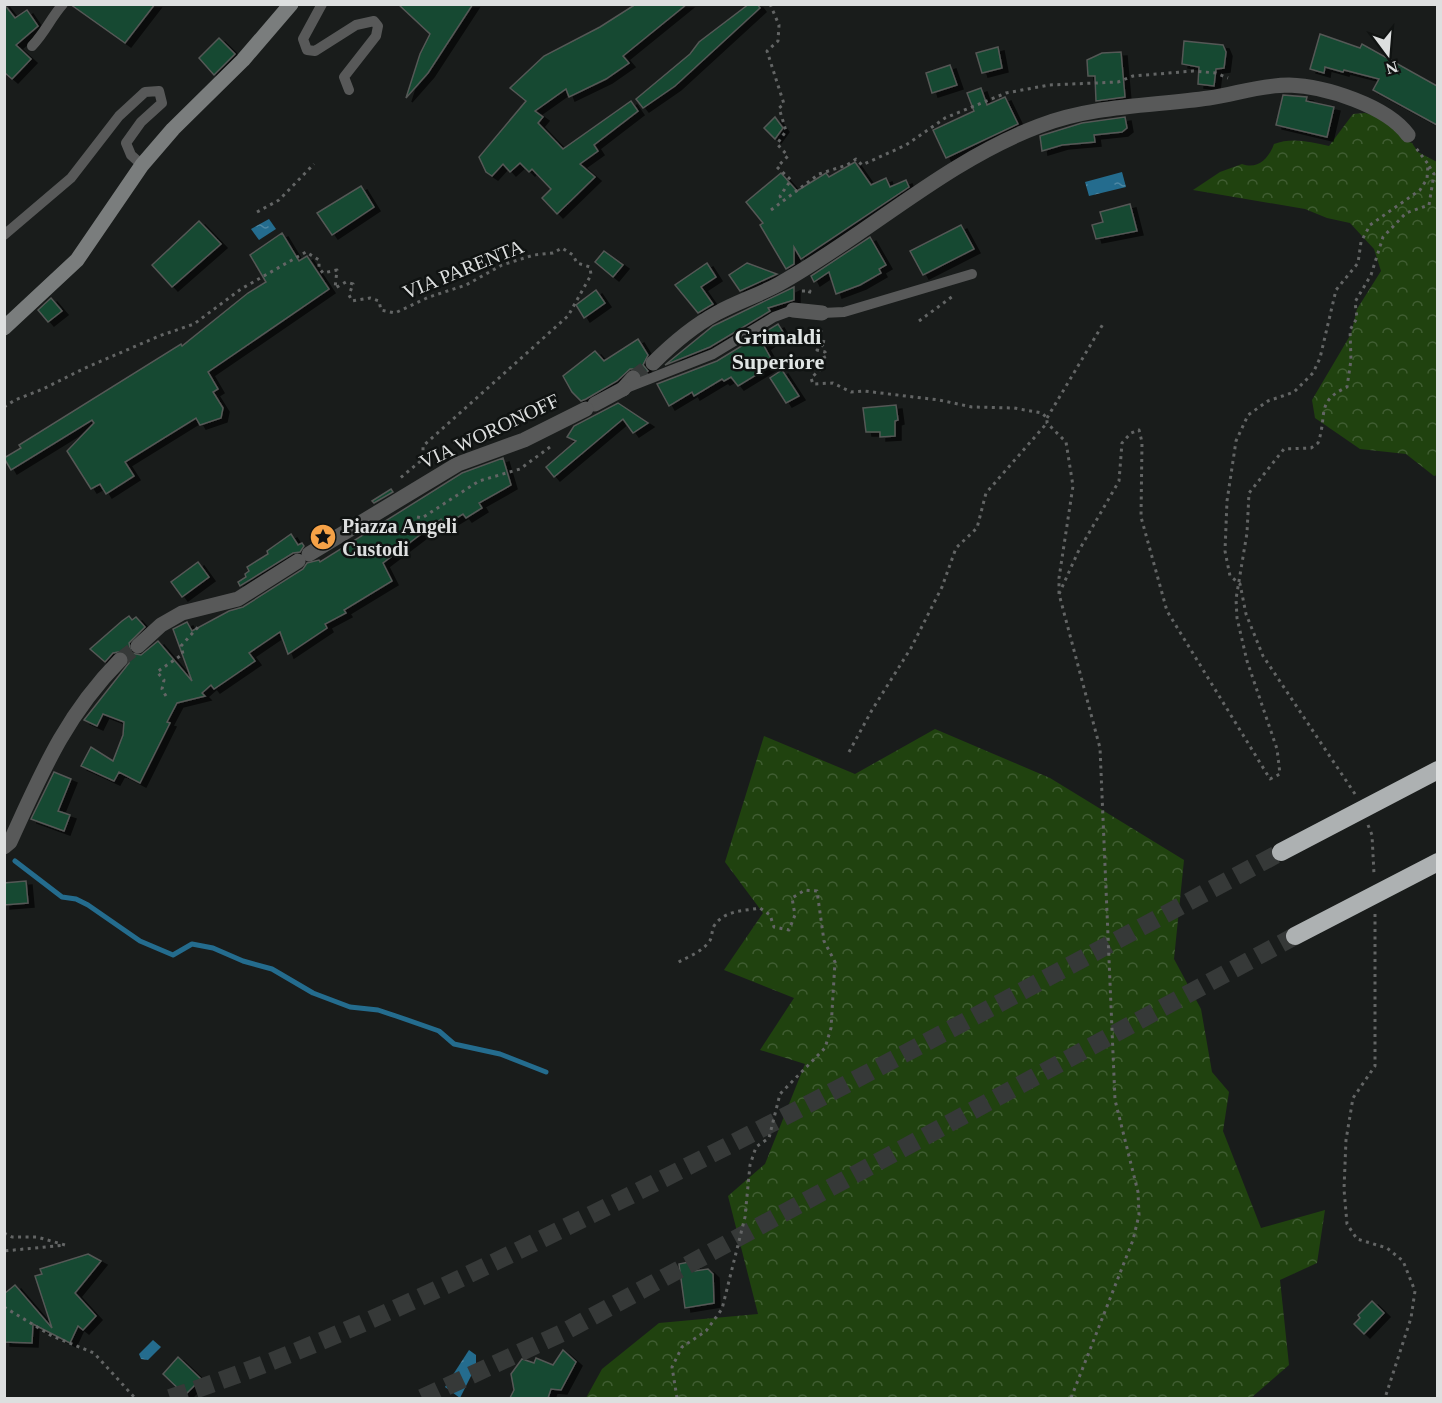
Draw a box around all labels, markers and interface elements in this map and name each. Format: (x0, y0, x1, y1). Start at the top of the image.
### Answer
north arrow (1358, 24, 1418, 84)
text: N (1384, 58, 1400, 78)
street label: VIA PARENTA (399, 235, 527, 303)
district label: Grimaldi Superiore (732, 324, 824, 374)
street label: VIA WORONOFF (416, 389, 562, 473)
place label: Piazza Angeli Custodi (342, 515, 457, 560)
place icon: Piazza Angeli Custodi (308, 522, 338, 552)

